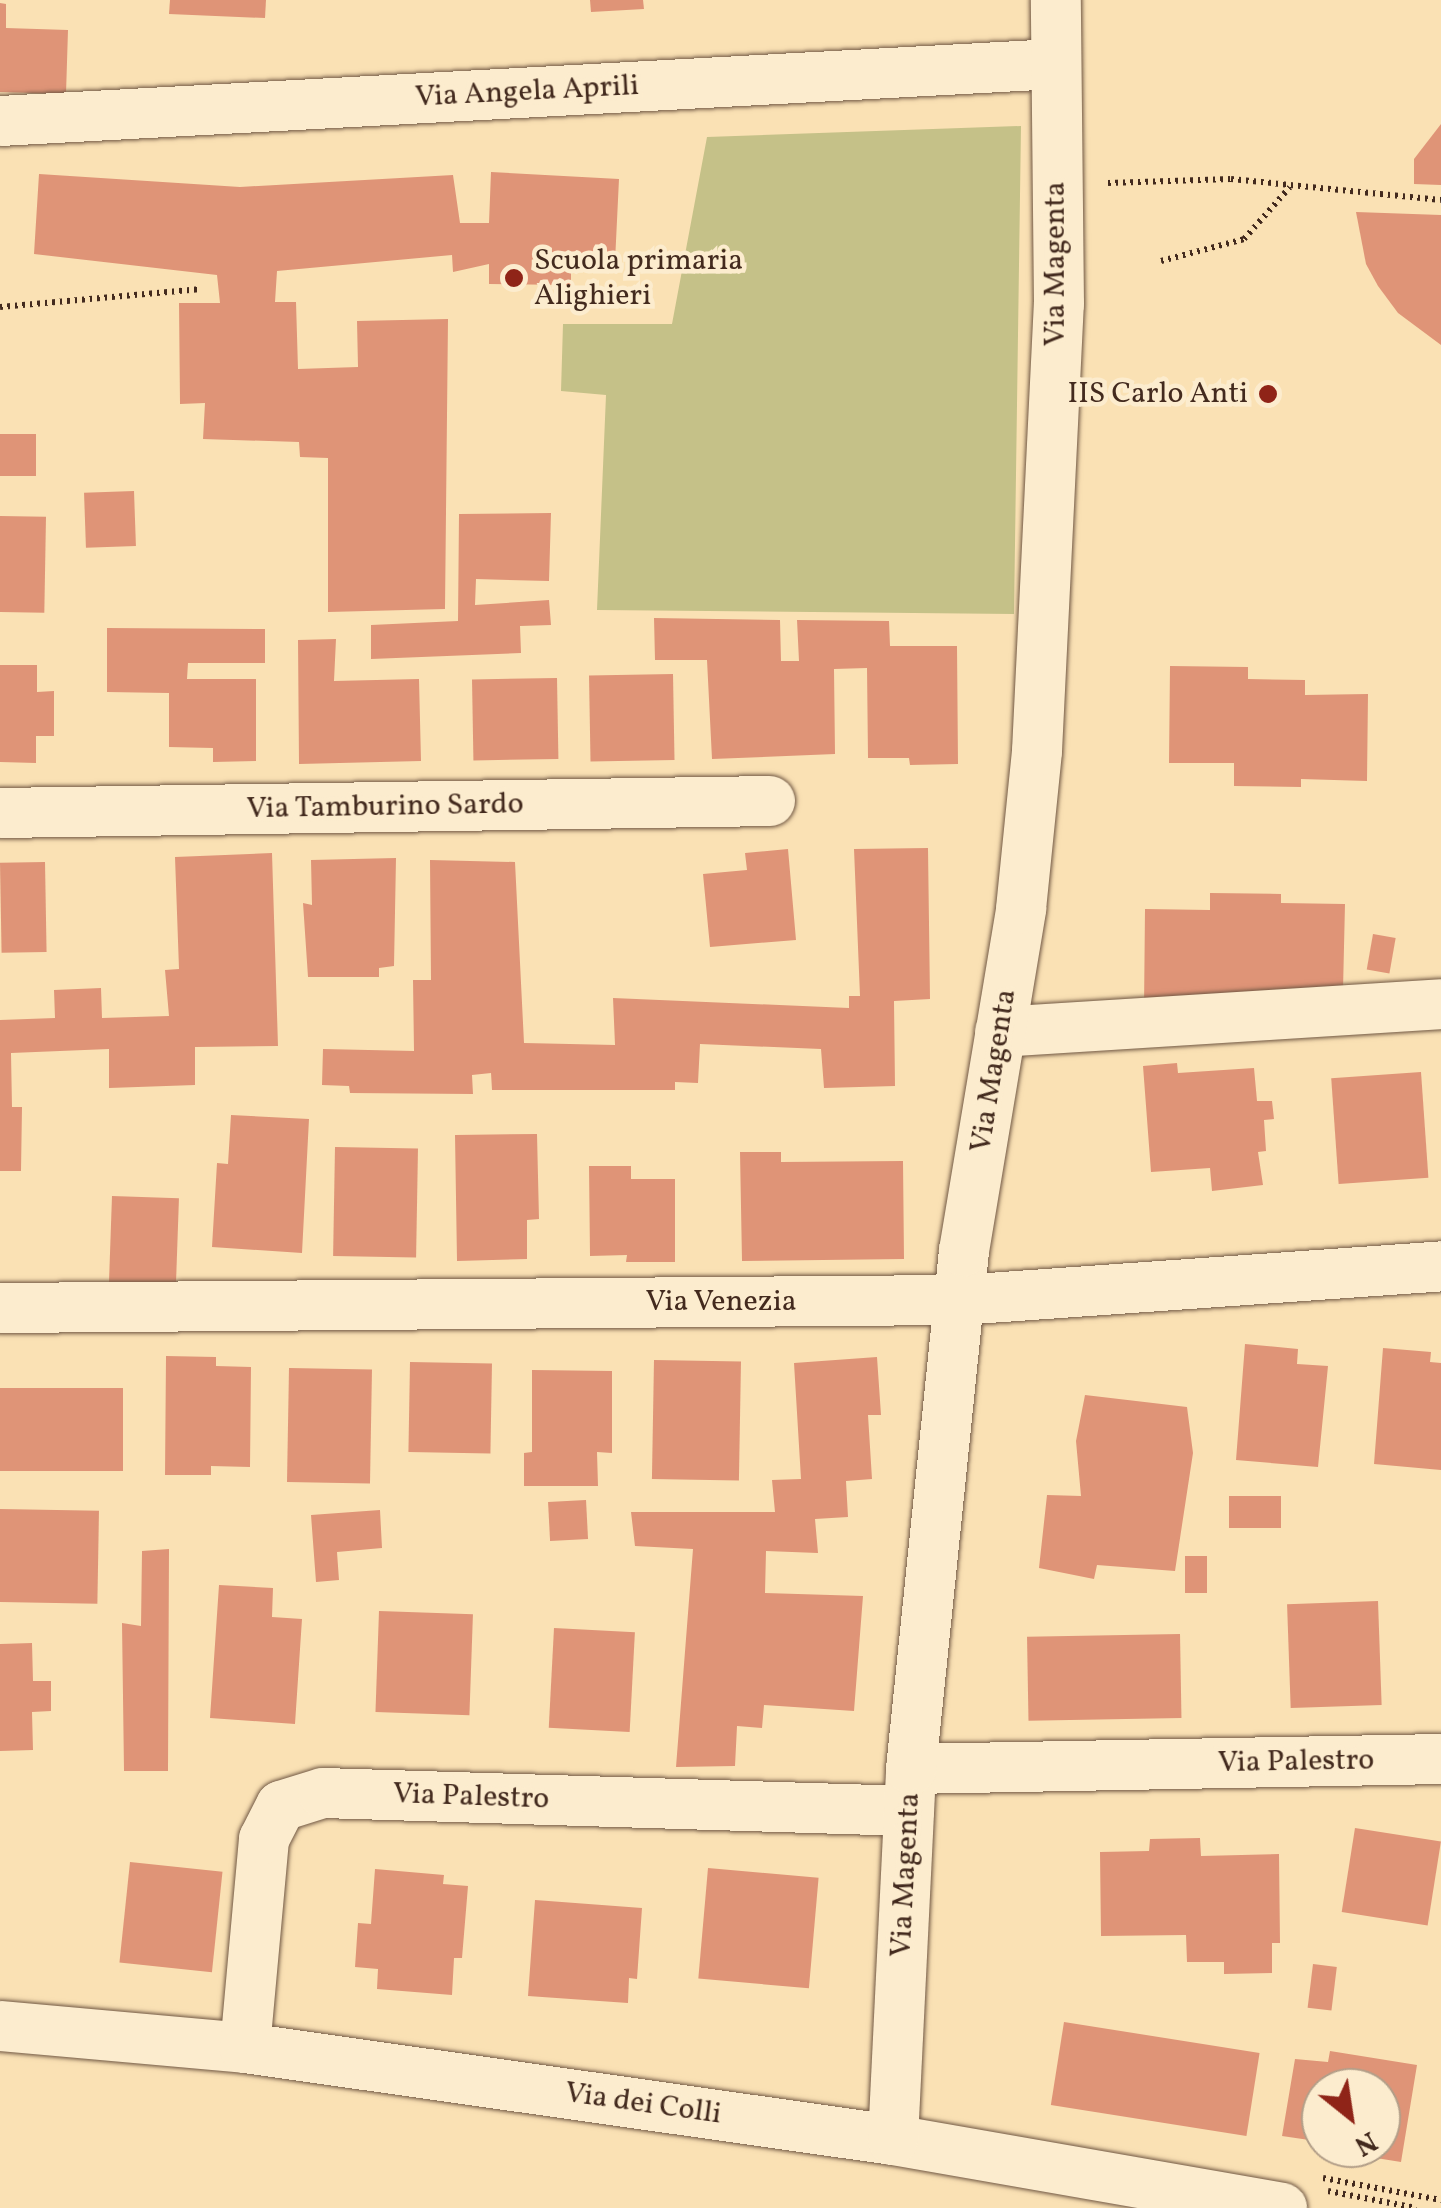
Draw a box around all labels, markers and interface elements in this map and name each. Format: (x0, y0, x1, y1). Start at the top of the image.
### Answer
street label: Via Angela Aprili (414, 68, 640, 116)
street label: Via Magenta (1038, 182, 1074, 346)
place label: Scuola primaria Alighieri (534, 243, 743, 314)
marker: Scuola primaria Alighieri (503, 267, 525, 289)
place label: IIS Carlo Anti (1068, 376, 1248, 412)
marker: IIS Carlo Anti (1257, 383, 1279, 405)
street label: Via Tamburino Sardo (246, 787, 524, 827)
street label: Via Magenta (963, 987, 1025, 1155)
street label: Via Venezia (645, 1284, 797, 1320)
street label: Via Palestro (1217, 1743, 1375, 1781)
street label: Via Palestro (392, 1776, 550, 1818)
street label: Via Magenta (884, 1792, 928, 1958)
north arrow (1301, 2068, 1401, 2168)
street label: Via dei Colli (563, 2075, 723, 2133)
text: N (1347, 2121, 1384, 2165)

